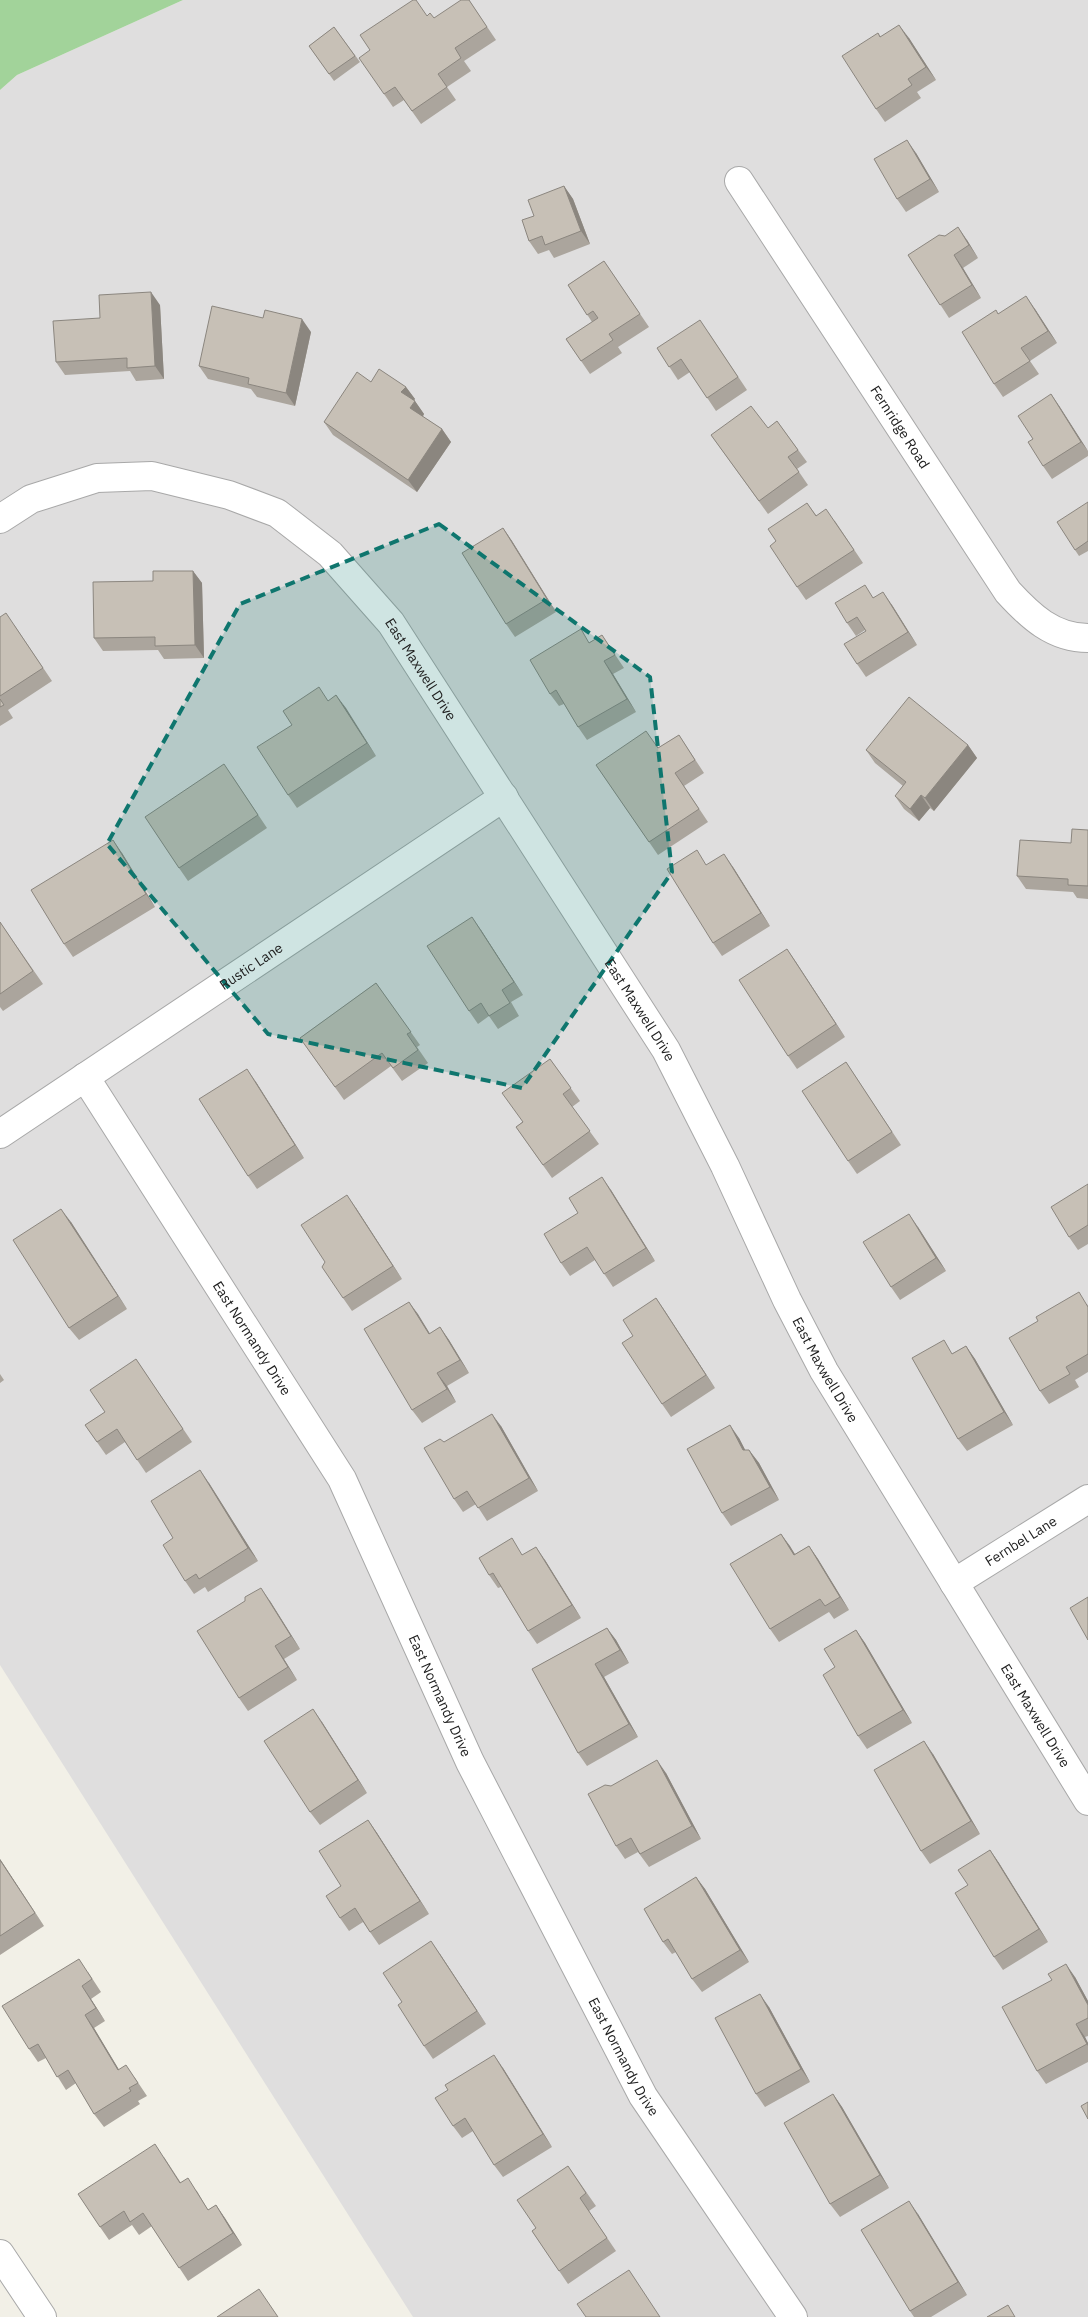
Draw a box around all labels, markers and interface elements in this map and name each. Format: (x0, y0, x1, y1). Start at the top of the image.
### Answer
street label: Fernridge Road (866, 382, 934, 472)
street label: East Maxwell Drive (381, 615, 461, 724)
street label: Rustic Lane (216, 938, 286, 994)
street label: East Maxwell Drive (601, 955, 679, 1065)
street label: East Normandy Drive (209, 1278, 295, 1399)
street label: East Maxwell Drive (788, 1314, 862, 1426)
street label: Fernbel Lane (982, 1512, 1060, 1570)
street label: East Normandy Drive (405, 1632, 476, 1760)
street label: East Maxwell Drive (997, 1660, 1074, 1771)
street label: East Normandy Drive (584, 1994, 663, 2120)

